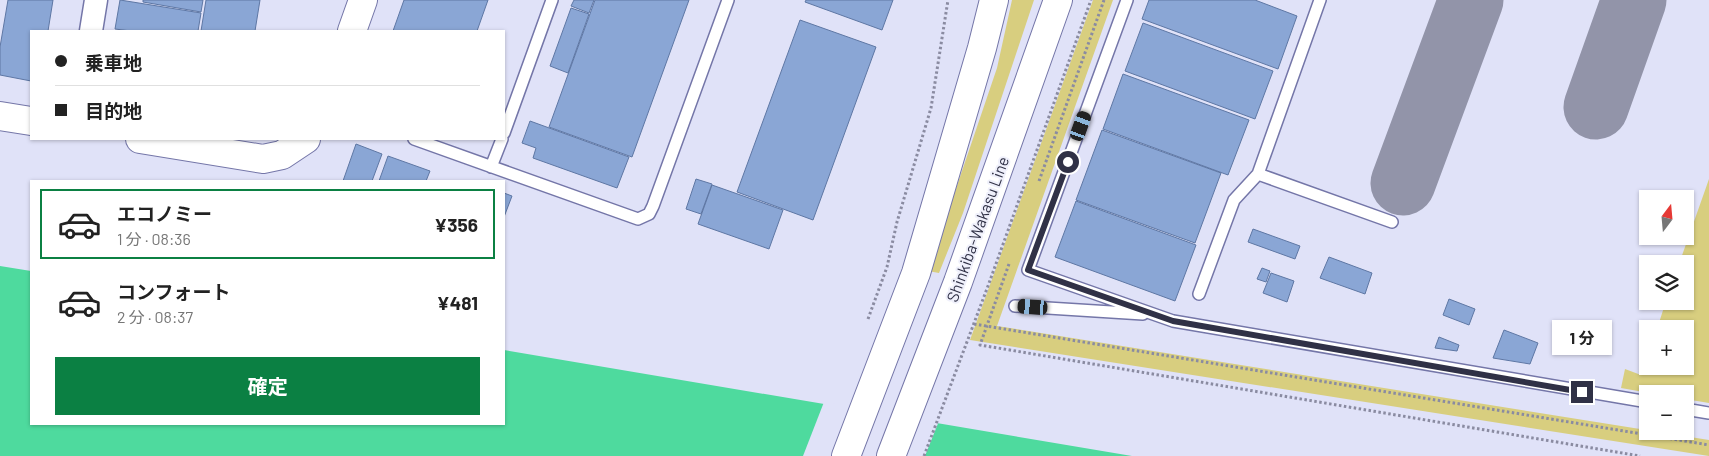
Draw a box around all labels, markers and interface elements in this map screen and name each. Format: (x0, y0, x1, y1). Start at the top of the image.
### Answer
text: 乗車地 (85, 51, 142, 74)
text: 目的地 (85, 99, 142, 122)
car (1068, 109, 1093, 143)
route start (1057, 151, 1079, 173)
street label: Shinkiba-Wakasu Line (942, 154, 1012, 304)
north arrow (1639, 190, 1694, 245)
map controls (1639, 190, 1694, 440)
icon: car (57, 202, 102, 247)
text: エコノミー (117, 202, 212, 225)
text: ¥356 (434, 213, 478, 236)
text: 1 分 · 08:36 (117, 229, 191, 248)
button: layers (1639, 255, 1694, 310)
icon: car (57, 280, 102, 325)
text: コンフォート (117, 280, 230, 303)
text: ¥481 (437, 291, 478, 314)
car (1017, 298, 1048, 316)
text: 2 分 · 08:37 (117, 307, 193, 326)
callout: 1 分 (1552, 320, 1612, 354)
button: + (1639, 320, 1694, 375)
text: 1 分 (1570, 328, 1594, 347)
button: 確定 (55, 357, 480, 415)
route end (1571, 381, 1593, 403)
button: − (1639, 385, 1694, 440)

